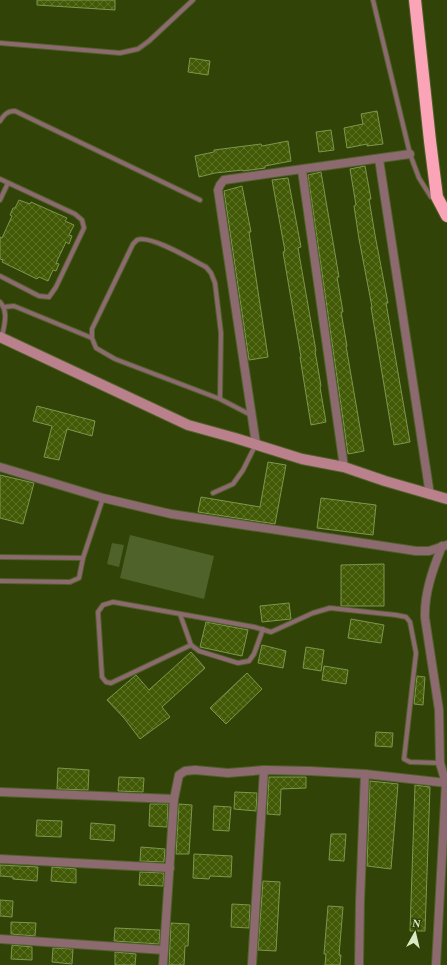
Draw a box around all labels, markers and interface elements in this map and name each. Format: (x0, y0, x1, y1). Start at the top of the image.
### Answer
north arrow (395, 913, 435, 953)
text: N (412, 917, 421, 930)

